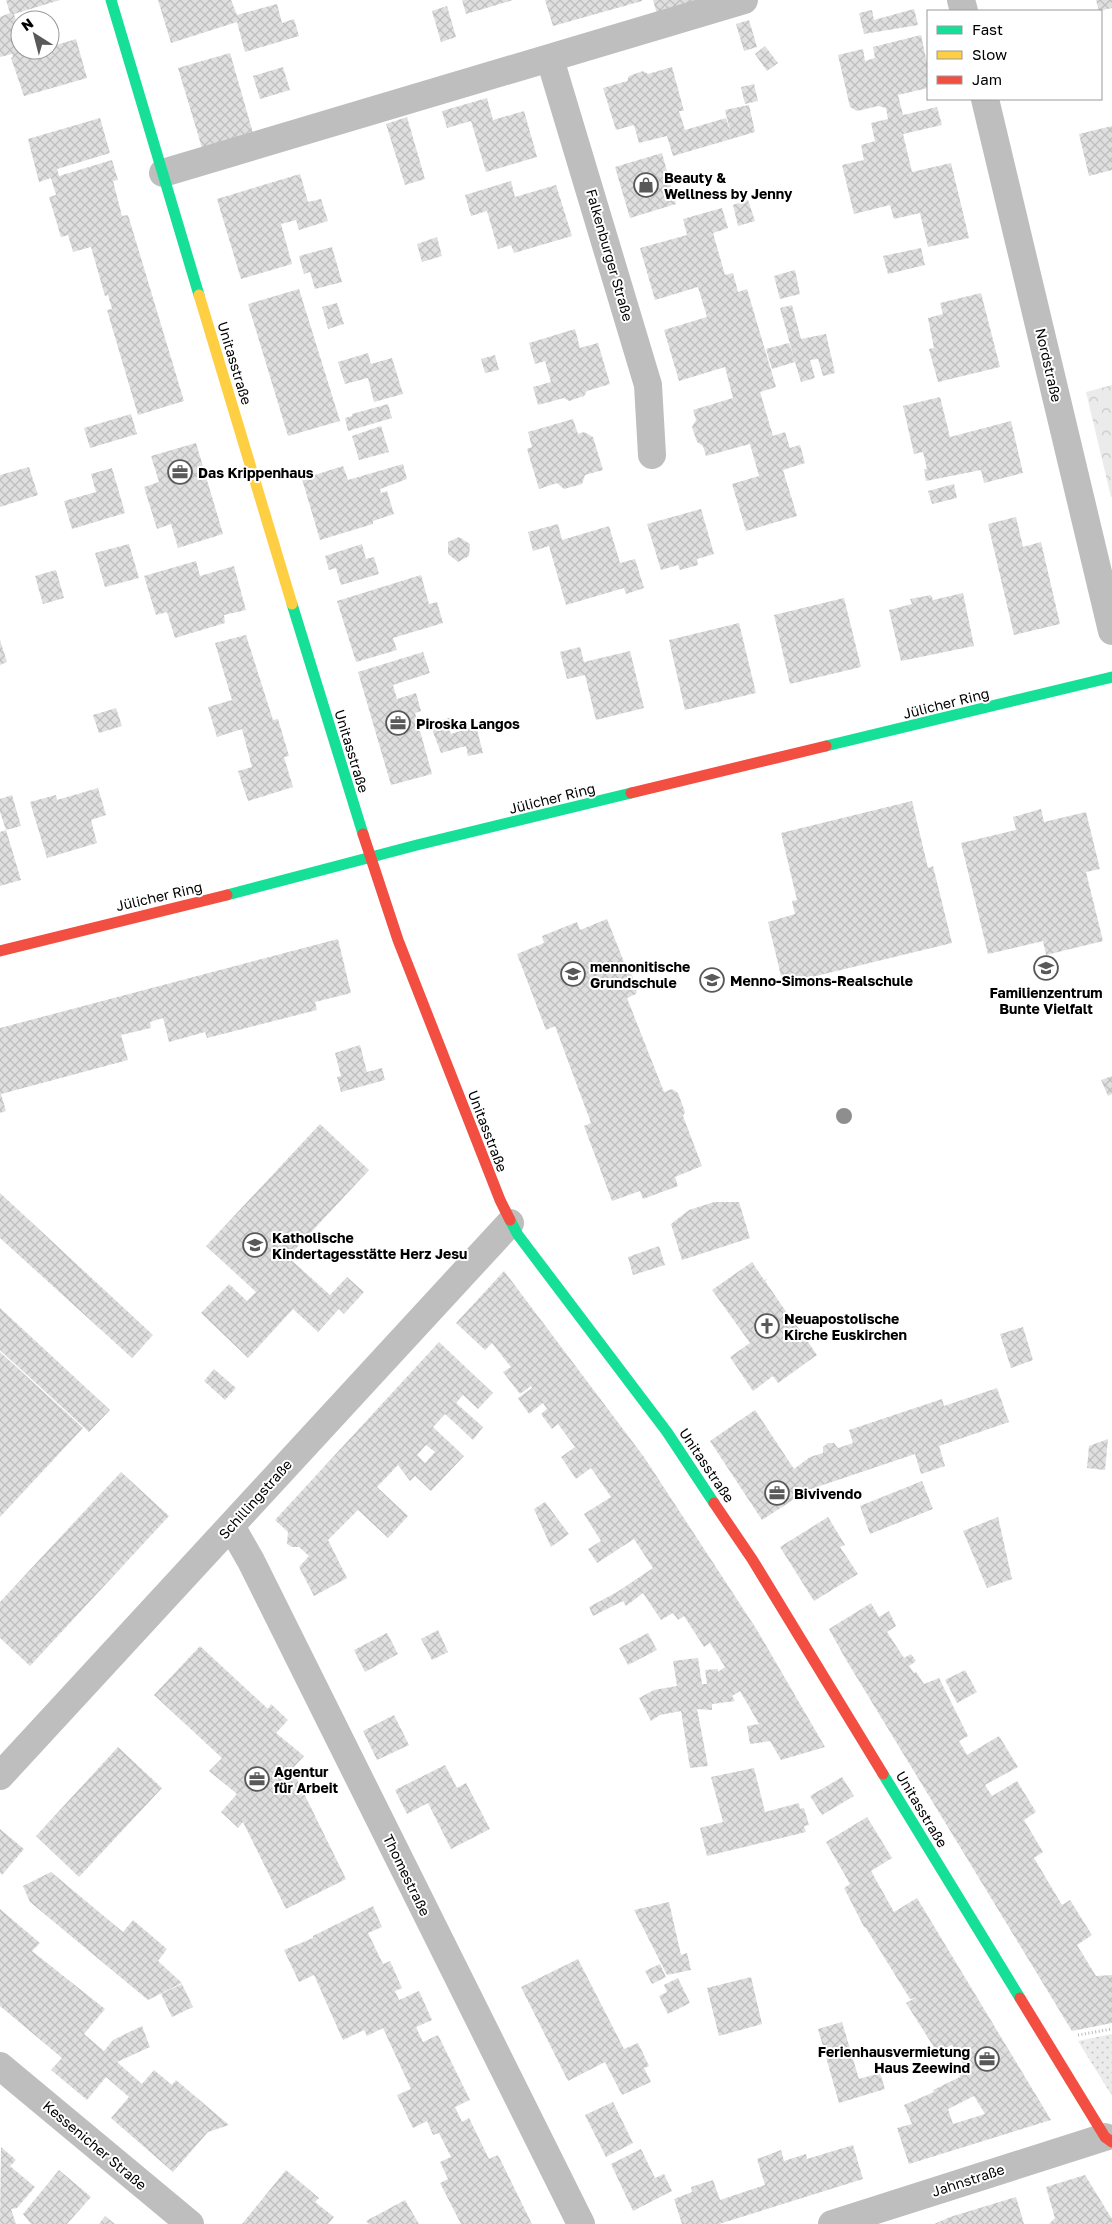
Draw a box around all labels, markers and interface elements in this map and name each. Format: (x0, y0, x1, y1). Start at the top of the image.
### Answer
north arrow (10, 10, 60, 60)
legend (927, 10, 1102, 100)
text: N (18, 14, 36, 34)
text: Fast (972, 20, 1003, 38)
text: Slow (972, 45, 1007, 63)
text: Jam (972, 70, 1002, 88)
place label: Beauty & Wellness by Jenny (664, 169, 793, 202)
shop icon: Beauty & Wellness by Jenny (633, 172, 659, 198)
street label: Falkenburger Straße (583, 187, 637, 323)
street label: Unitasstraße (214, 319, 256, 407)
street label: Nordstraße (1032, 326, 1066, 404)
office icon: Das Krippenhaus (167, 459, 193, 485)
place label: Das Krippenhaus (198, 464, 314, 481)
street label: Jülicher Ring (901, 684, 991, 722)
street label: Unitasstraße (331, 707, 373, 795)
office icon: Piroska Langos (385, 710, 411, 736)
place label: Piroska Langos (416, 715, 520, 732)
street label: Jülicher Ring (507, 779, 597, 817)
street label: Jülicher Ring (114, 878, 204, 914)
school or university icon: Familienzentrum Bunte Vielfalt (1033, 955, 1059, 981)
place label: mennonitische Grundschule (590, 958, 690, 991)
school or university icon: mennonitische Grundschule (560, 961, 586, 987)
school or university icon: Menno-Simons-Realschule (699, 967, 725, 993)
place label: Menno-Simons-Realschule (730, 972, 913, 989)
place label: Familienzentrum Bunte Vielfalt (990, 984, 1102, 1017)
street label: Unitasstraße (465, 1088, 511, 1174)
place label: Katholische Kindertagesstätte Herz Jesu (272, 1229, 467, 1262)
school or university icon: Katholische Kindertagesstätte Herz Jesu (242, 1232, 268, 1258)
place label: Neuapostolische Kirche Euskirchen (784, 1310, 907, 1343)
church icon: Neuapostolische Kirche Euskirchen (754, 1313, 780, 1339)
street label: Unitasstraße (676, 1425, 738, 1505)
street label: Schillingstraße (215, 1456, 295, 1542)
office icon: Bivivendo (764, 1480, 790, 1506)
place label: Bivivendo (794, 1485, 862, 1502)
place label: Agentur für Arbeit (274, 1763, 339, 1796)
office icon: Agentur für Arbeit (244, 1766, 270, 1792)
street label: Unitasstraße (893, 1768, 951, 1850)
street label: Thomestraße (380, 1831, 434, 1919)
place label: Ferienhausvermietung Haus Zeewind (818, 2043, 970, 2076)
office icon: Ferienhausvermietung Haus Zeewind (974, 2046, 1000, 2072)
street label: Kessenicher Straße (40, 2097, 150, 2193)
street label: Jahnstraße (930, 2160, 1006, 2200)

